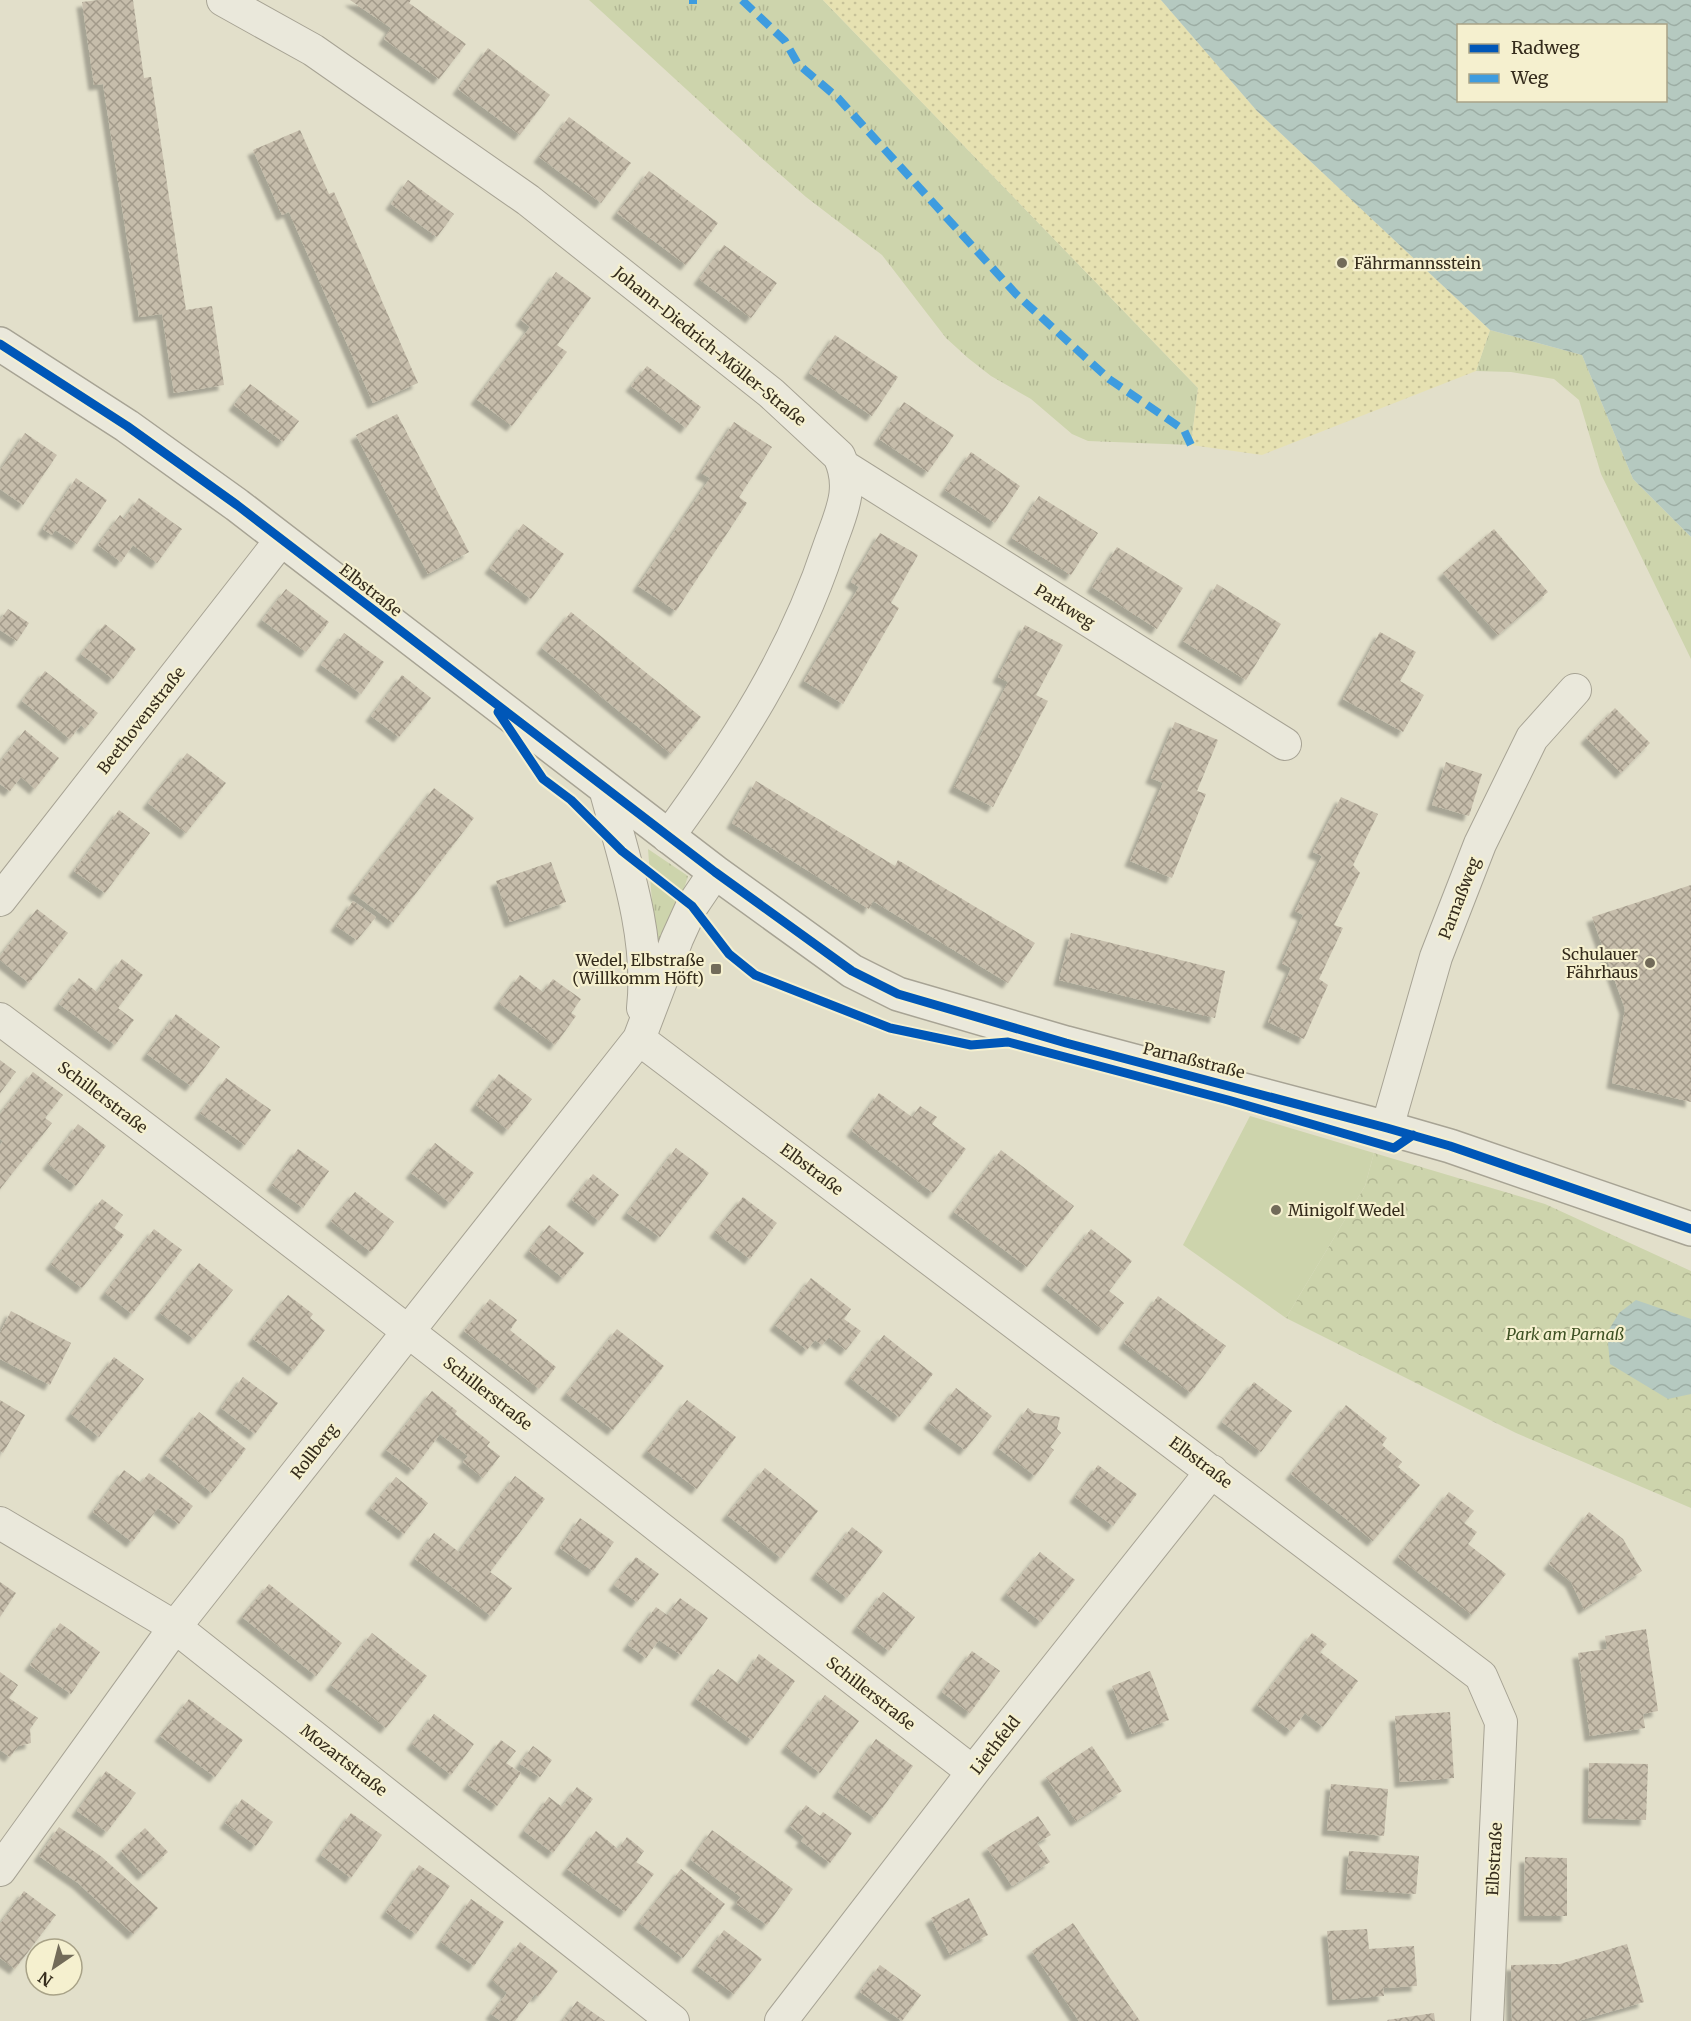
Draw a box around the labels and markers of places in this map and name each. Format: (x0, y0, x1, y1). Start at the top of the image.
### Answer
place label: Fährmannsstein (1354, 253, 1481, 273)
marker: Fährmannsstein (1335, 256, 1349, 270)
place label: Schulauer Fährhaus (1561, 944, 1638, 982)
place label: Wedel, Elbstraße (Willkomm Höft) (572, 950, 704, 988)
marker: Schulauer Fährhaus (1643, 956, 1657, 970)
marker: Wedel, Elbstraße (Willkomm Höft) (709, 962, 723, 976)
place label: Minigolf Wedel (1288, 1200, 1405, 1220)
marker: Minigolf Wedel (1269, 1203, 1283, 1217)

